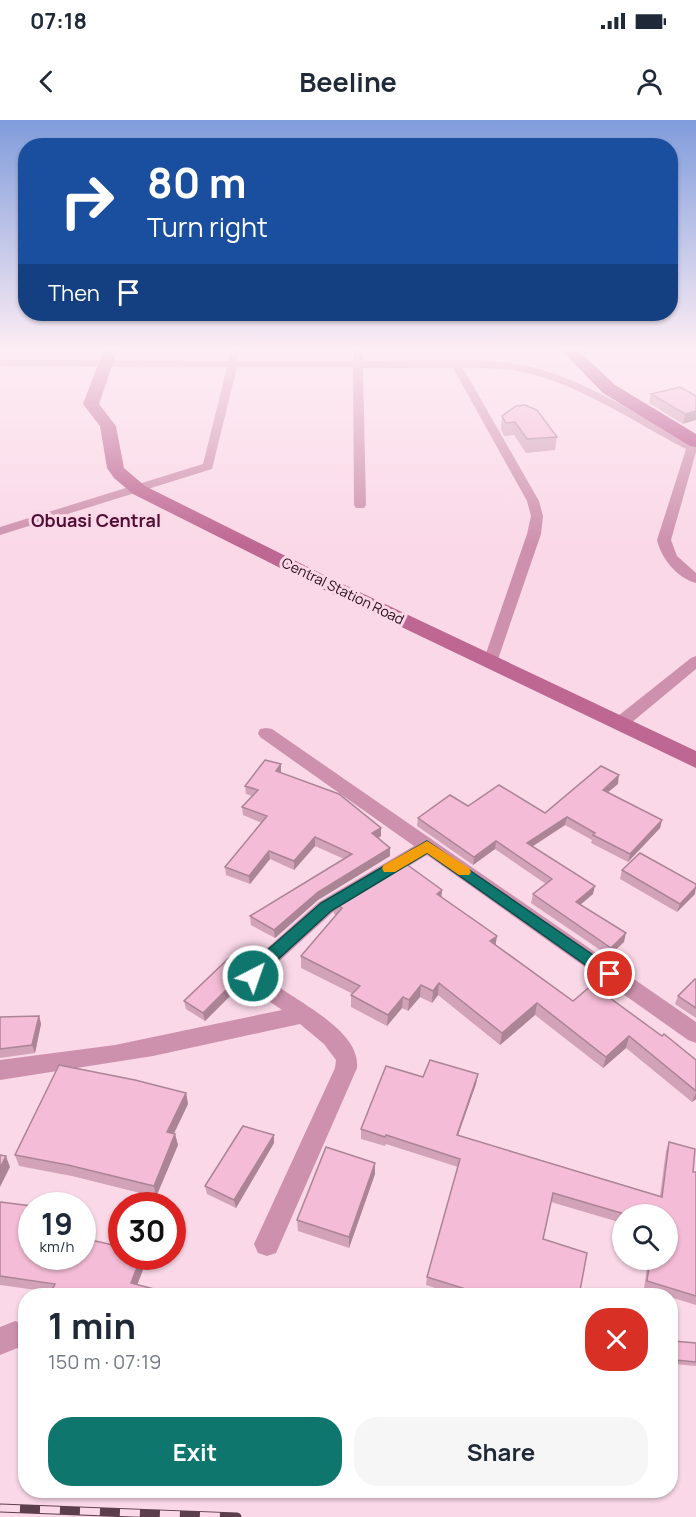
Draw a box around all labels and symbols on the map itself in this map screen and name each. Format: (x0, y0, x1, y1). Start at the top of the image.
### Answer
district label: Obuasi Central (31, 508, 161, 532)
street label: Central Station Road (279, 553, 408, 628)
position arrow (221, 944, 285, 1008)
pin (584, 948, 635, 999)
speed limit sign: 30 (108, 1192, 186, 1270)

